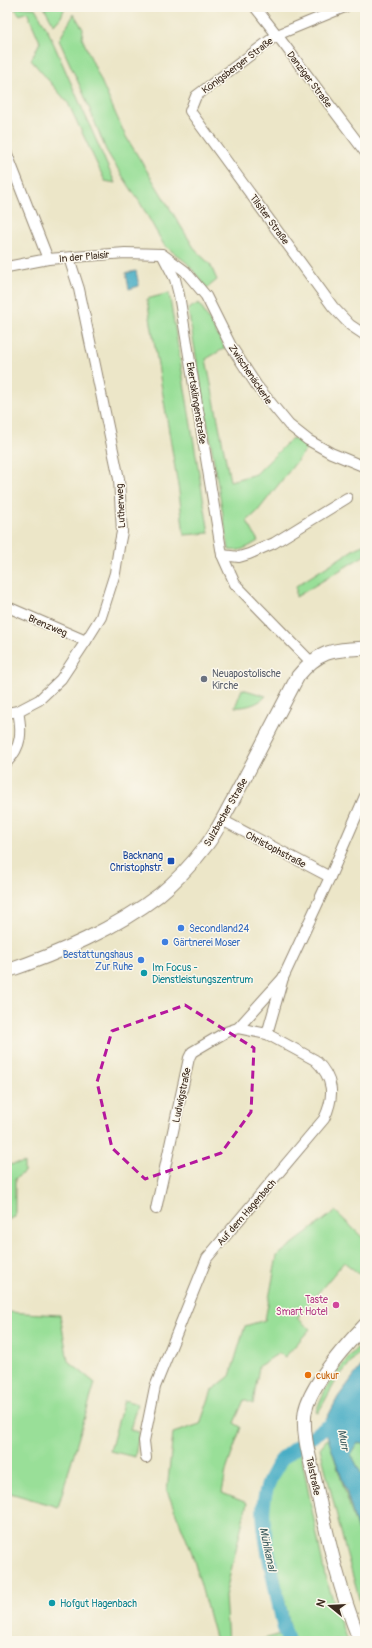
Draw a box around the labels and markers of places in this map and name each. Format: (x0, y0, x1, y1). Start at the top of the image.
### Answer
place label: Neuapostolische Kirche (212, 668, 281, 692)
marker: Neuapostolische Kirche (199, 674, 209, 684)
place label: Backnang Christophstr. (110, 850, 163, 874)
marker: Backnang Christophstr. (166, 856, 176, 866)
marker: Secondland24 (176, 923, 186, 933)
place label: Secondland24 (189, 923, 250, 935)
marker: Gärtnerei Moser (160, 937, 170, 947)
place label: Gärtnerei Moser (173, 937, 241, 949)
place label: Bestattungshaus Zur Ruhe (63, 949, 134, 973)
marker: Bestattungshaus Zur Ruhe (136, 955, 146, 965)
place label: Im Focus - Dienstleistungszentrum (152, 962, 253, 986)
marker: Im Focus - Dienstleistungszentrum (139, 968, 149, 978)
place label: Taste Smart Hotel (276, 1294, 328, 1318)
marker: Taste Smart Hotel (331, 1300, 341, 1310)
marker: cukur (303, 1370, 313, 1380)
place label: cukur (316, 1370, 339, 1382)
marker: Hofgut Hagenbach (47, 1598, 57, 1608)
place label: Hofgut Hagenbach (60, 1598, 137, 1610)

